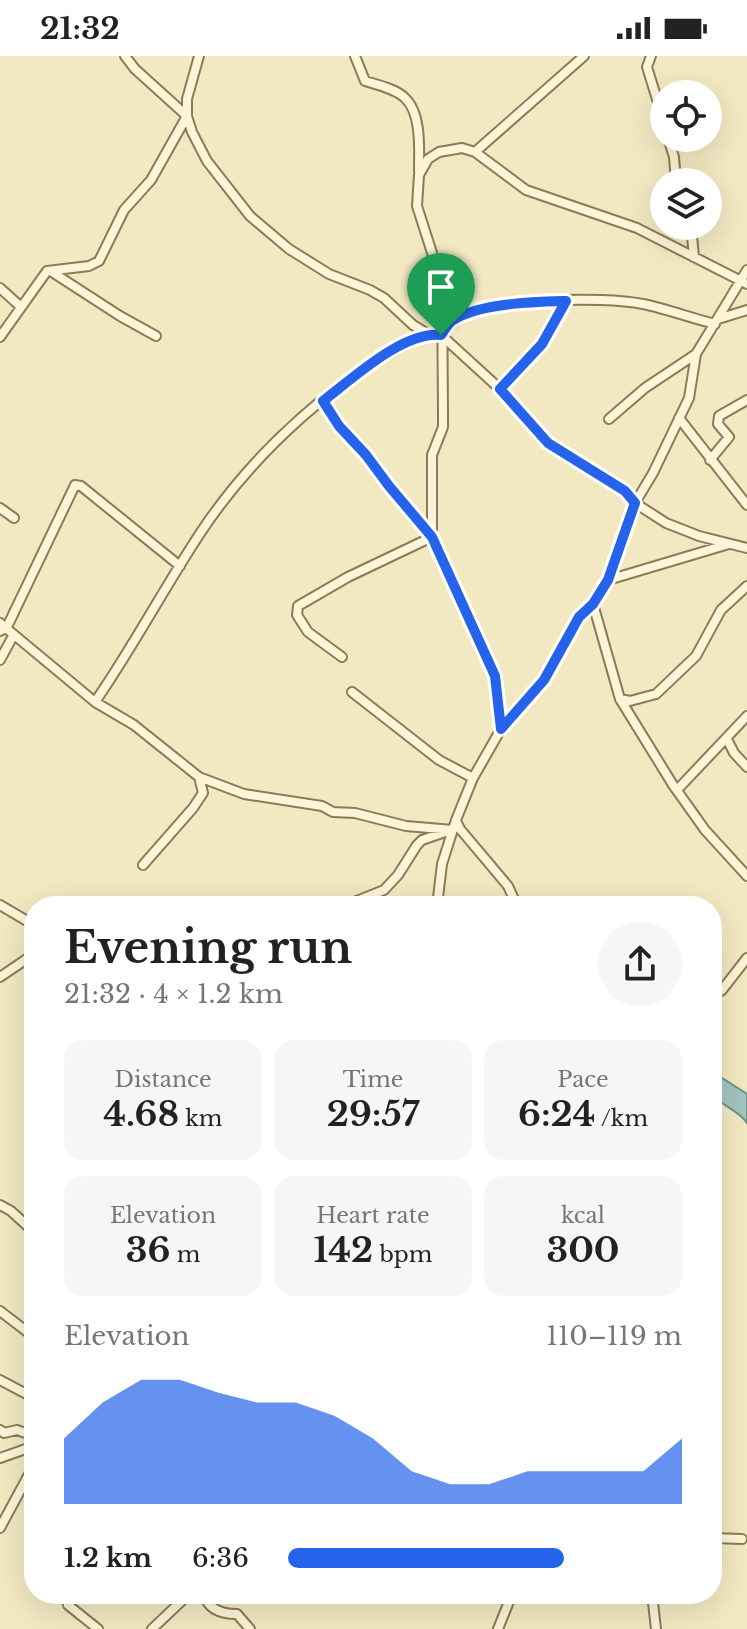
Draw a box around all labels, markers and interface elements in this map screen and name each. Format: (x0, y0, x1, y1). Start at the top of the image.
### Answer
text: 21:32 (40, 10, 120, 47)
map controls (650, 80, 722, 240)
button: locate (650, 80, 722, 152)
button: layers (650, 168, 722, 240)
pin (407, 253, 475, 335)
icon: arrive (419, 265, 463, 309)
text: Evening run (64, 920, 352, 975)
button: share (598, 922, 682, 1006)
text: 21:32 · 4 × 1.2 km (64, 978, 283, 1010)
text: Distance (115, 1066, 212, 1093)
text: Time (343, 1066, 403, 1093)
text: Pace (557, 1066, 609, 1093)
text: 4.68 (104, 1093, 179, 1135)
text: 29:57 (327, 1093, 419, 1135)
text: 6:24 (518, 1093, 595, 1135)
text: km (179, 1105, 222, 1132)
text: /km (595, 1105, 648, 1132)
text: Elevation (110, 1202, 216, 1229)
text: Heart rate (316, 1202, 430, 1229)
text: kcal (561, 1202, 605, 1229)
text: 36 (126, 1229, 170, 1271)
text: 142 (314, 1229, 373, 1271)
text: 300 (547, 1229, 620, 1271)
text: m (170, 1241, 200, 1268)
text: bpm (373, 1241, 432, 1268)
text: Elevation (64, 1320, 190, 1352)
text: 110–119 m (546, 1320, 682, 1352)
text: 1.2 km (64, 1542, 152, 1574)
text: 6:36 (192, 1542, 249, 1574)

